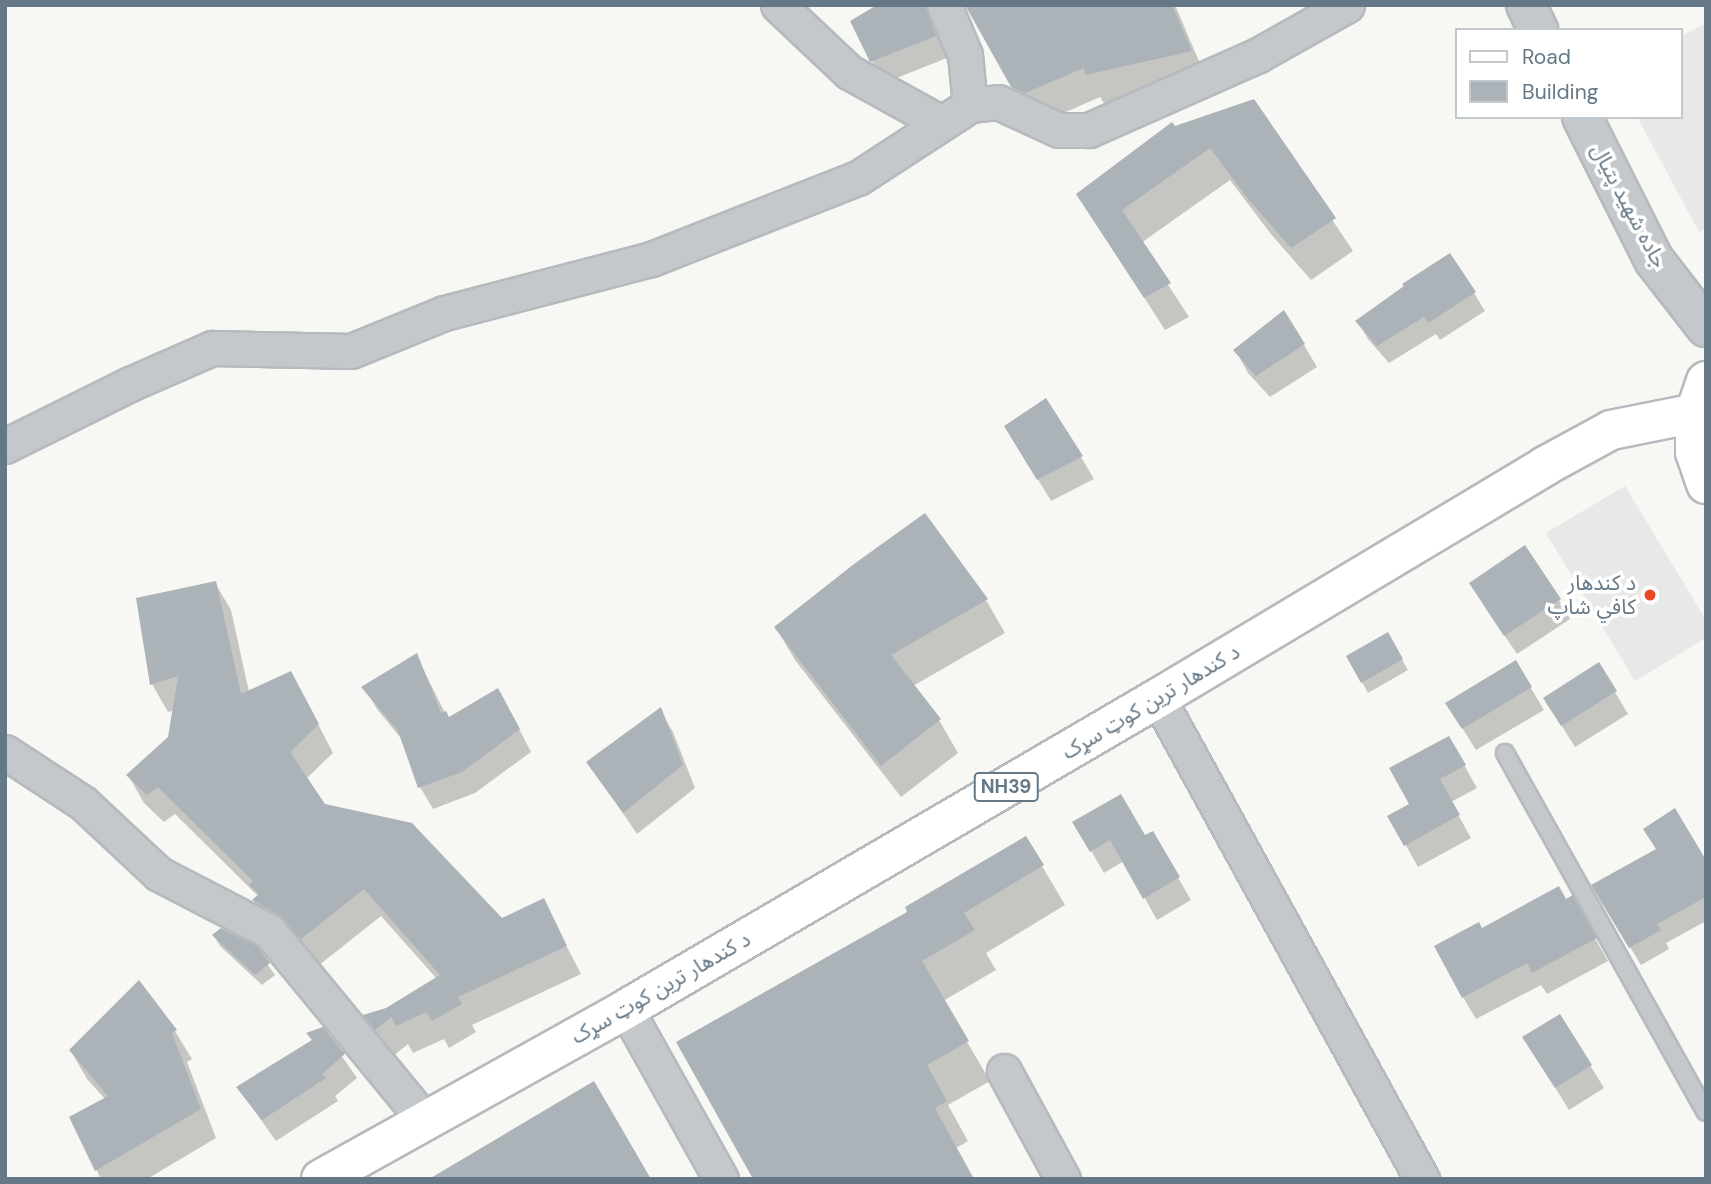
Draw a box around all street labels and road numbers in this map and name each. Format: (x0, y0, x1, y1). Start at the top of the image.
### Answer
street label: جاده شهید پتیال (1586, 140, 1672, 272)
street label: د کندهار ترين کوټ سړک (1058, 639, 1244, 765)
road number: NH39 (973, 772, 1039, 802)
street label: د کندهار ترين کوټ سړک (567, 926, 755, 1050)

